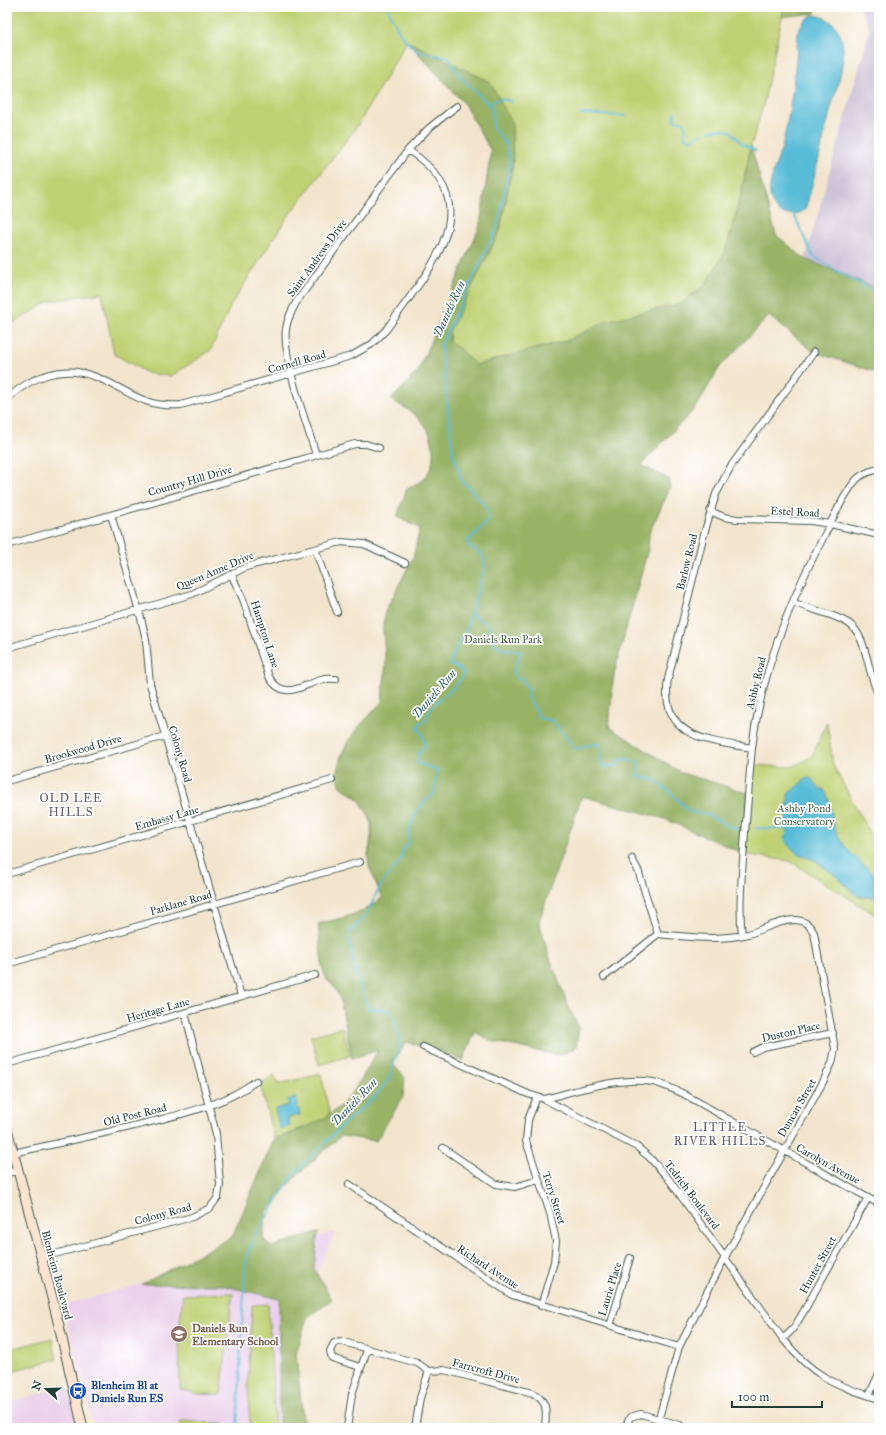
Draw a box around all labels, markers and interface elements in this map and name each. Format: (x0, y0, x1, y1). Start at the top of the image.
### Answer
street label: Saint Andrews Drive (284, 216, 350, 299)
water label: Daniels Run (430, 278, 468, 339)
street label: Cornell Road (267, 347, 328, 376)
street label: Country Hill Drive (147, 463, 234, 499)
street label: Estel Road (770, 504, 820, 520)
street label: Barlow Road (674, 532, 700, 591)
street label: Queen Anne Drive (174, 549, 256, 593)
street label: Hampton Lane (248, 599, 282, 670)
park label: Daniels Run Park (464, 633, 543, 646)
street label: Ashby Road (743, 655, 769, 712)
water label: Daniels Run (409, 666, 460, 721)
street label: Colony Road (166, 724, 194, 784)
street label: Brookwood Drive (43, 732, 123, 766)
district label: OLD LEE HILLS (40, 791, 103, 819)
park label: Ashby Pond Conservatory (774, 802, 835, 828)
street label: Embassy Lane (134, 803, 201, 833)
street label: Parklane Road (149, 888, 214, 918)
street label: Heritage Lane (125, 995, 191, 1025)
street label: Duston Place (761, 1019, 822, 1045)
water label: Daniels Run (328, 1075, 380, 1129)
street label: Duncan Street (775, 1076, 819, 1140)
street label: Old Post Road (102, 1101, 168, 1129)
district label: LITTLE RIVER HILLS (674, 1120, 766, 1148)
street label: Carolyn Avenue (794, 1141, 863, 1187)
street label: Tedrich Boulevard (662, 1158, 722, 1232)
street label: Terry Street (539, 1170, 569, 1226)
street label: Colony Road (133, 1200, 193, 1228)
street label: Blenheim Boulevard (39, 1229, 75, 1321)
street label: Hunter Street (797, 1234, 839, 1296)
street label: Richard Avenue (455, 1242, 522, 1292)
street label: Laurie Place (596, 1260, 624, 1318)
place label: Daniels Run Elementary School (192, 1322, 280, 1349)
school or university icon: Daniels Run Elementary School (169, 1324, 189, 1344)
street label: Farrcroft Drive (451, 1356, 522, 1386)
north arrow (26, 1369, 66, 1409)
text: N (29, 1379, 45, 1392)
place label: Blenheim Bl at Daniels Run ES (91, 1379, 164, 1405)
bus stop icon: Blenheim Bl at Daniels Run ES (68, 1381, 88, 1401)
scale bar (732, 1383, 822, 1409)
text: 100 m (738, 1390, 769, 1404)

